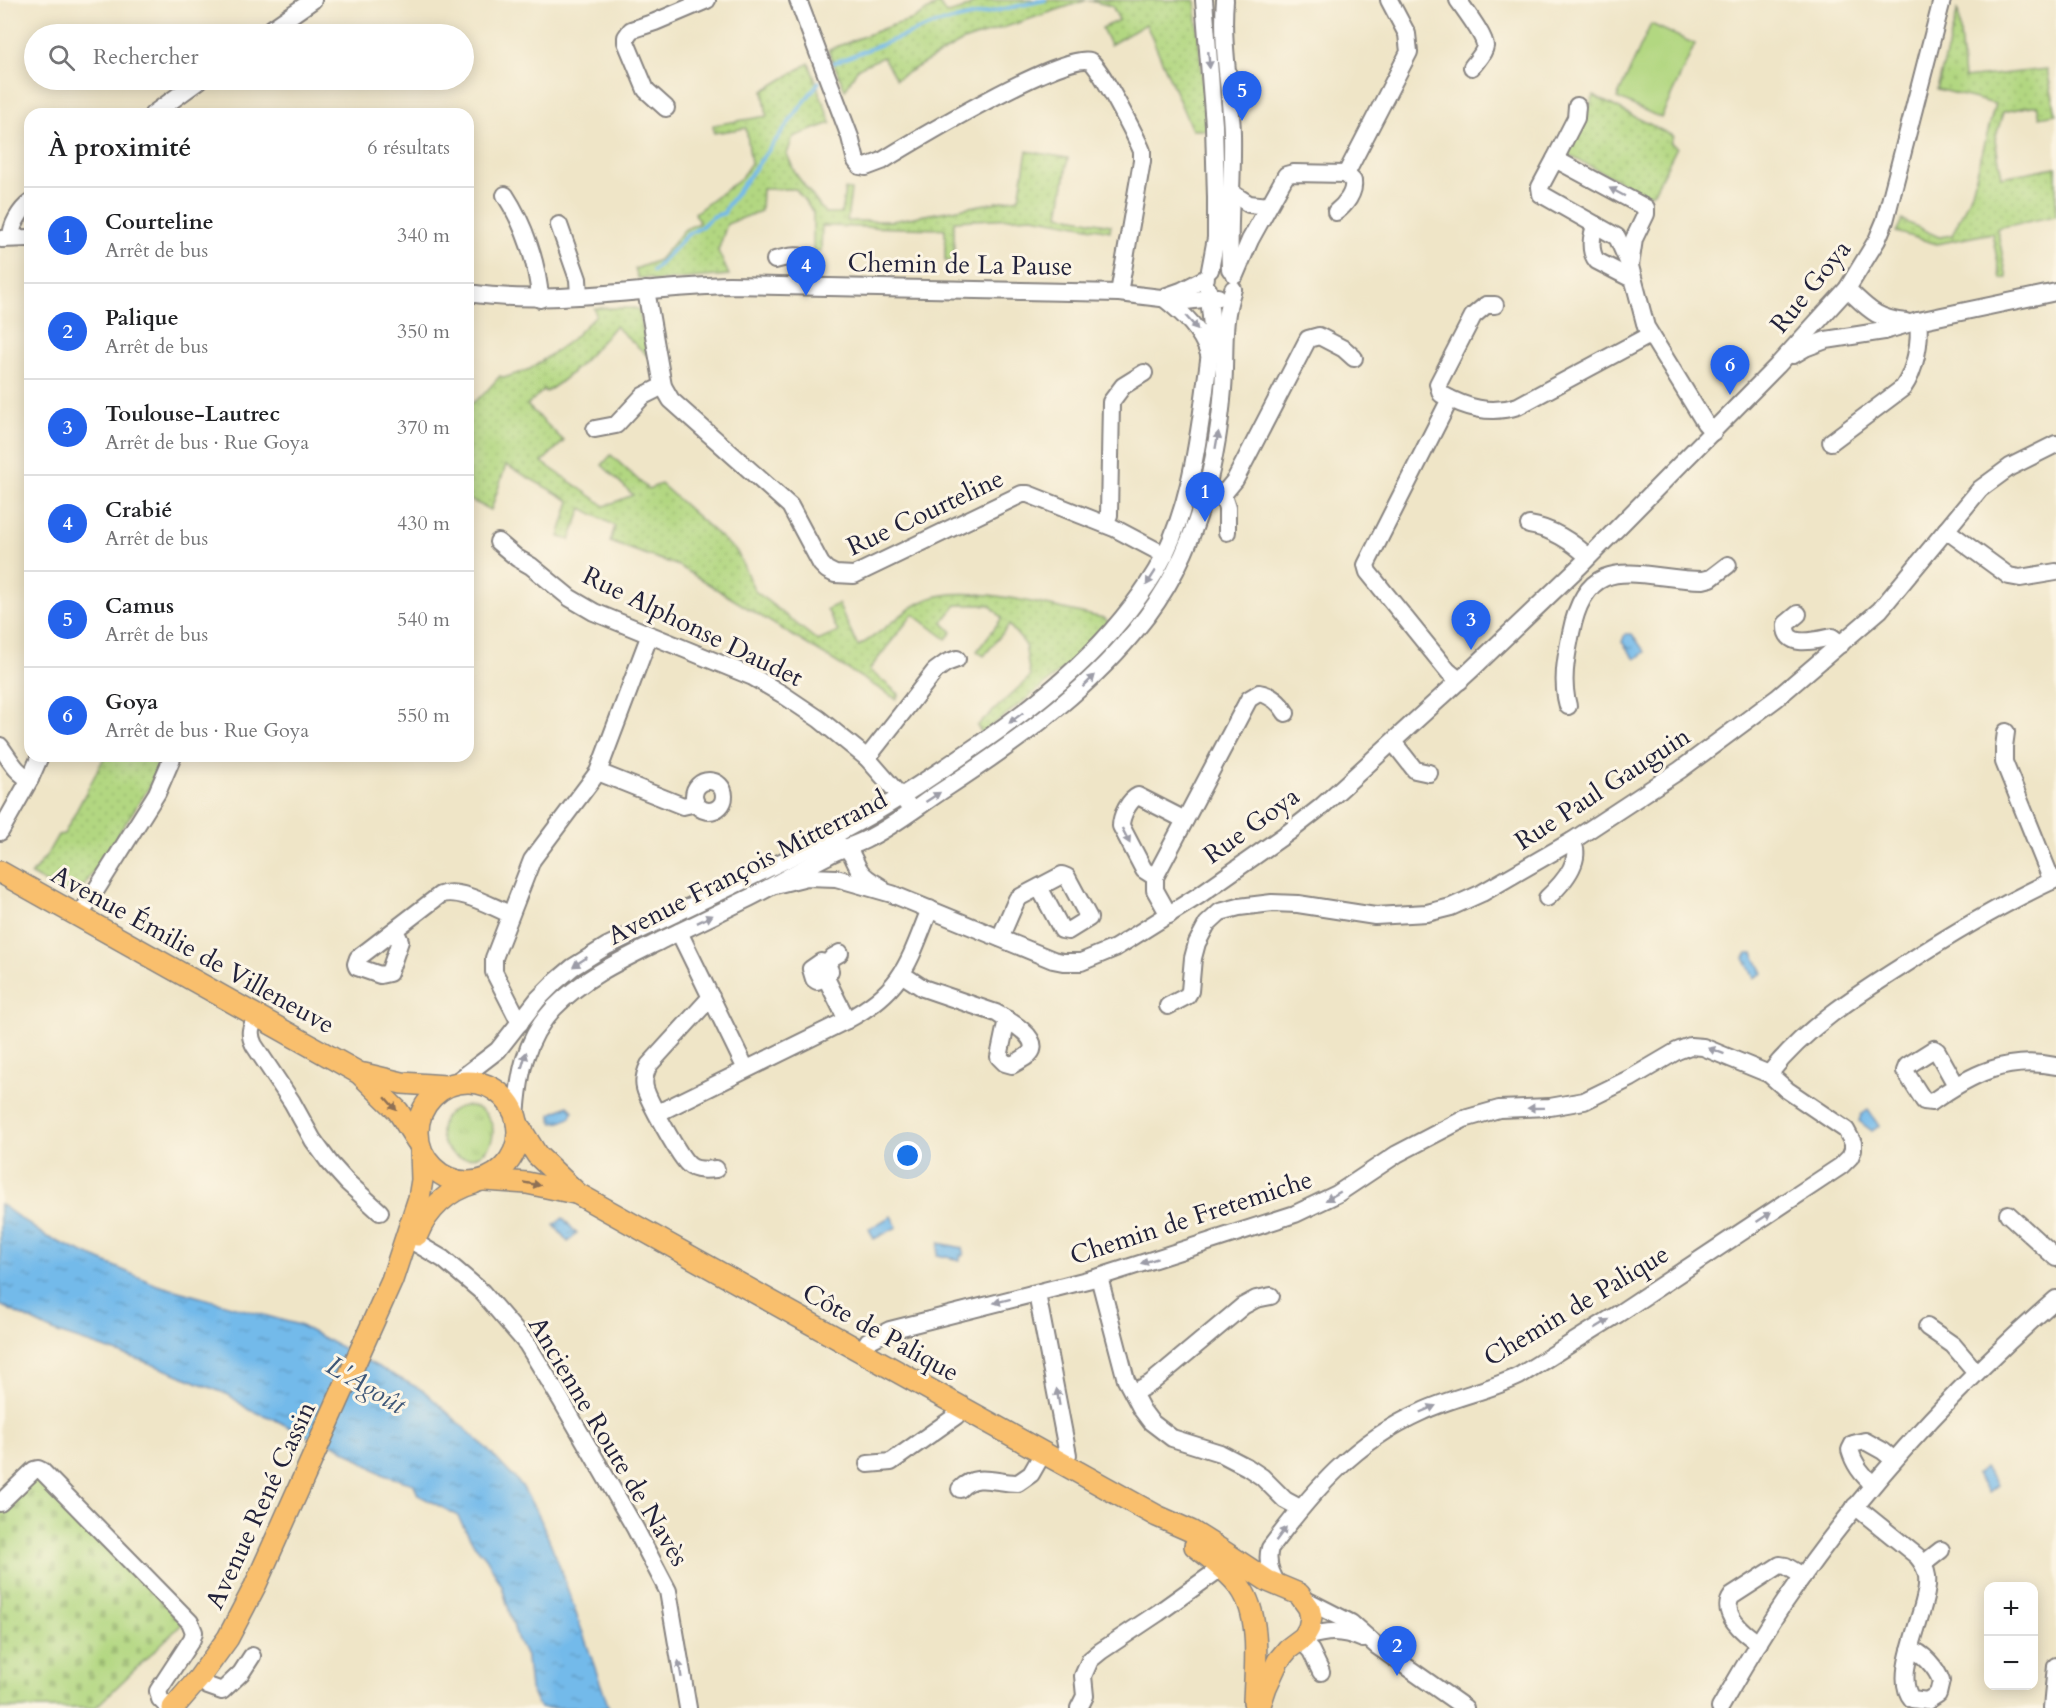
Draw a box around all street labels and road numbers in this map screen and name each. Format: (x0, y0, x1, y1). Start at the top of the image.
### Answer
street label: Rue Goya (1762, 232, 1859, 340)
street label: Chemin de La Pause (847, 245, 1073, 284)
street label: Rue Courteline (841, 461, 1009, 564)
street label: Rue Alphonse Daudet (577, 558, 809, 695)
street label: Rue Paul Gauguin (1508, 718, 1697, 858)
street label: Rue Goya (1196, 779, 1306, 872)
street label: Avenue François Mitterrand (601, 782, 893, 953)
street label: Avenue Émilie de Villeneuve (45, 857, 341, 1042)
street label: Chemin de Fretemiche (1065, 1162, 1317, 1273)
street label: Chemin de Palique (1477, 1236, 1675, 1375)
street label: Côte de Palique (796, 1275, 965, 1390)
street label: Ancienne Route de Navès (520, 1310, 697, 1573)
street label: Avenue René Cassin (197, 1396, 324, 1615)

